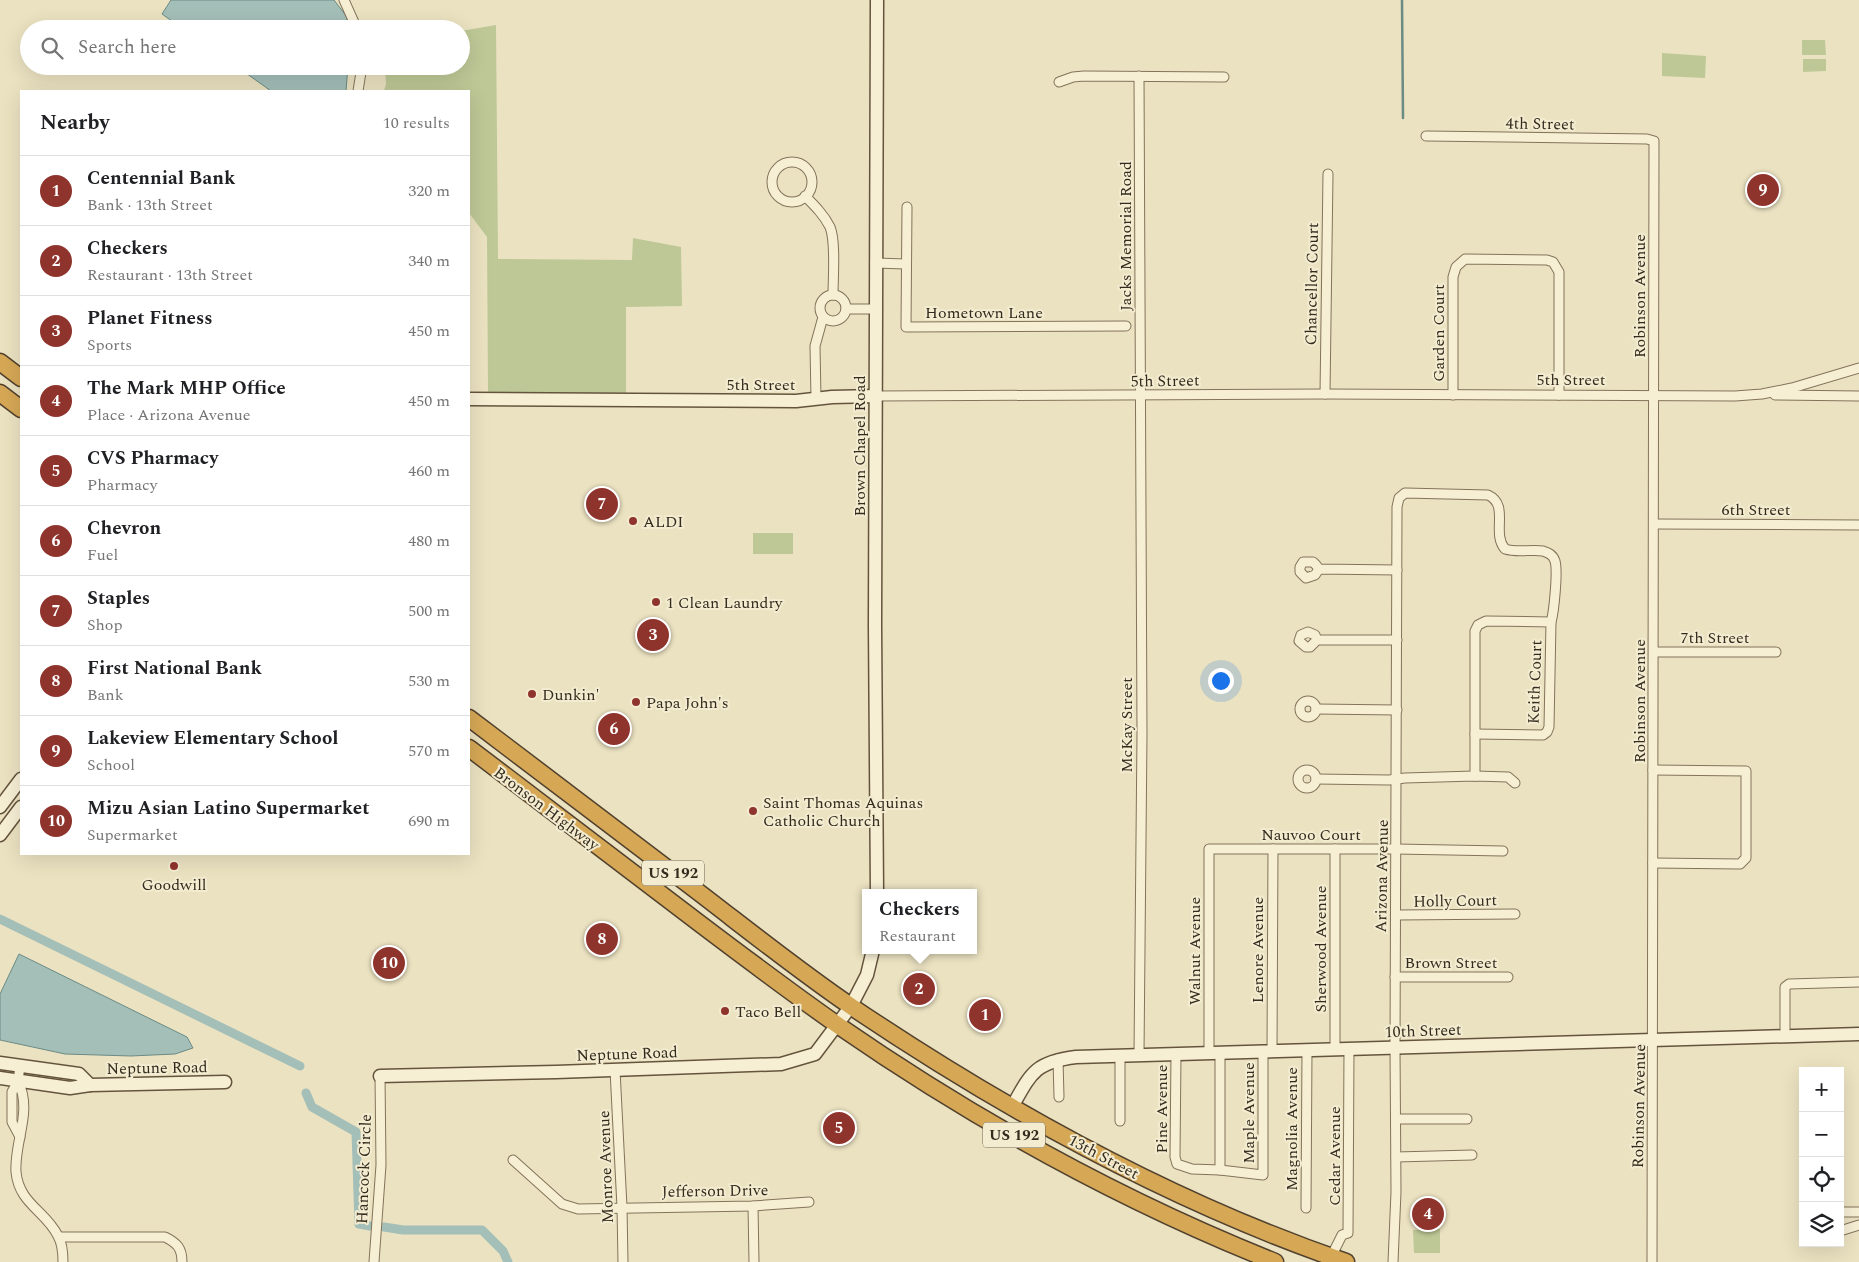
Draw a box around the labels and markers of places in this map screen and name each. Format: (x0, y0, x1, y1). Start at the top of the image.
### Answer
pin: 9 (1747, 171, 1779, 209)
pin: 7 (586, 485, 618, 523)
place label: ALDI (643, 510, 684, 534)
marker: ALDI (627, 515, 639, 527)
place label: 1 Clean Laundry (666, 591, 784, 615)
marker: 1 Clean Laundry (650, 596, 662, 608)
pin: 3 (637, 616, 669, 654)
place label: Dunkin' (542, 683, 600, 707)
marker: Dunkin' (526, 688, 538, 700)
place label: Papa John's (646, 691, 729, 715)
marker: Papa John's (630, 696, 642, 708)
pin: 6 (598, 710, 630, 748)
place label: Saint Thomas Aquinas Catholic Church (763, 791, 923, 833)
marker: Saint Thomas Aquinas Catholic Church (747, 805, 759, 817)
marker: Goodwill (168, 860, 180, 872)
place label: Goodwill (141, 873, 207, 897)
pin: 8 (586, 920, 618, 958)
pin: 10 (373, 944, 405, 982)
pin: 2 (903, 970, 935, 1008)
pin: 1 (969, 996, 1001, 1034)
place label: Taco Bell (735, 1000, 801, 1024)
marker: Taco Bell (719, 1005, 731, 1017)
pin: 5 (823, 1109, 855, 1147)
pin: 4 (1412, 1195, 1444, 1233)

